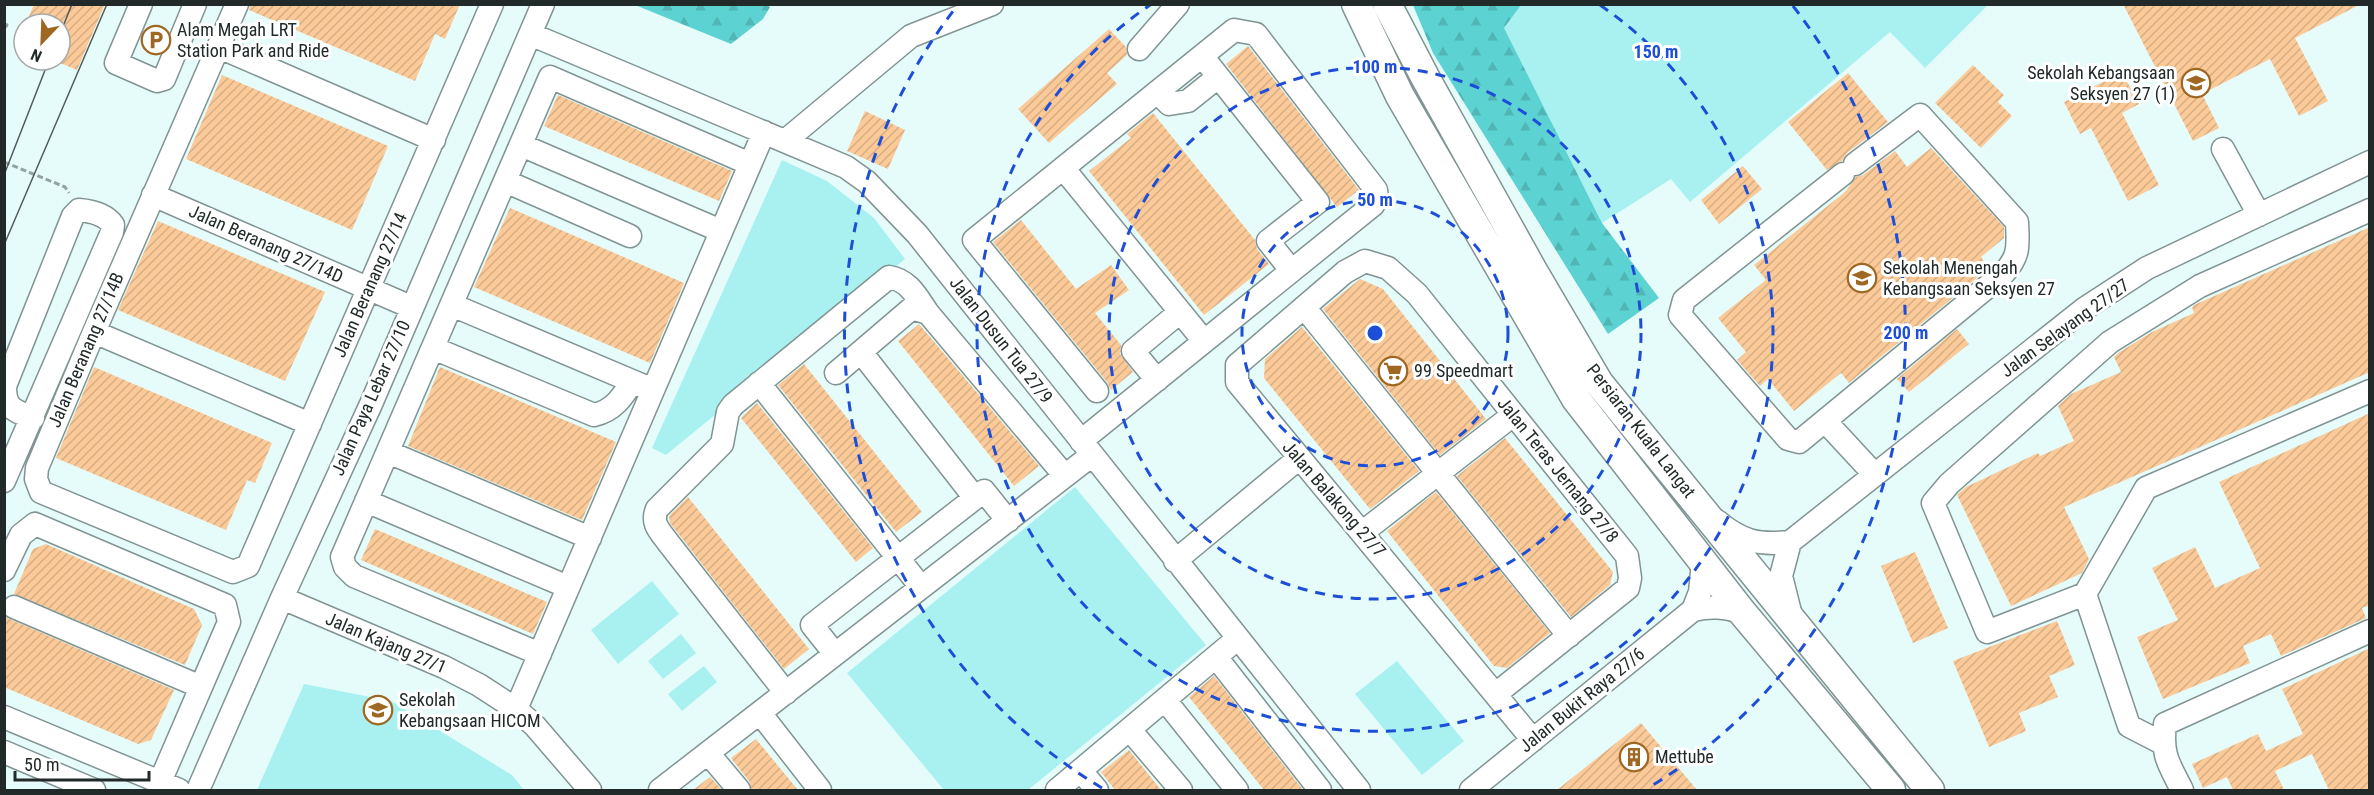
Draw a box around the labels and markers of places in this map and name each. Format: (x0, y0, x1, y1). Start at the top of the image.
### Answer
place label: Alam Megah LRT Station Park and Ride (177, 19, 329, 61)
parking icon: Alam Megah LRT Station Park and Ride (140, 24, 172, 56)
place label: Sekolah Kebangsaan Seksyen 27 (1) (2027, 62, 2175, 105)
school or university icon: Sekolah Kebangsaan Seksyen 27 (1) (2180, 67, 2212, 99)
place label: Sekolah Menengah Kebangsaan Seksyen 27 (1883, 257, 2055, 299)
school or university icon: Sekolah Menengah Kebangsaan Seksyen 27 (1846, 262, 1878, 294)
centre of rings (1365, 323, 1385, 343)
supermarket icon: 99 Speedmart (1377, 355, 1409, 387)
place label: 99 Speedmart (1414, 360, 1513, 381)
place label: Sekolah Kebangsaan HICOM (399, 689, 541, 731)
school or university icon: Sekolah Kebangsaan HICOM (362, 694, 394, 726)
building icon: Mettube (1618, 741, 1650, 773)
place label: Mettube (1655, 746, 1714, 767)

